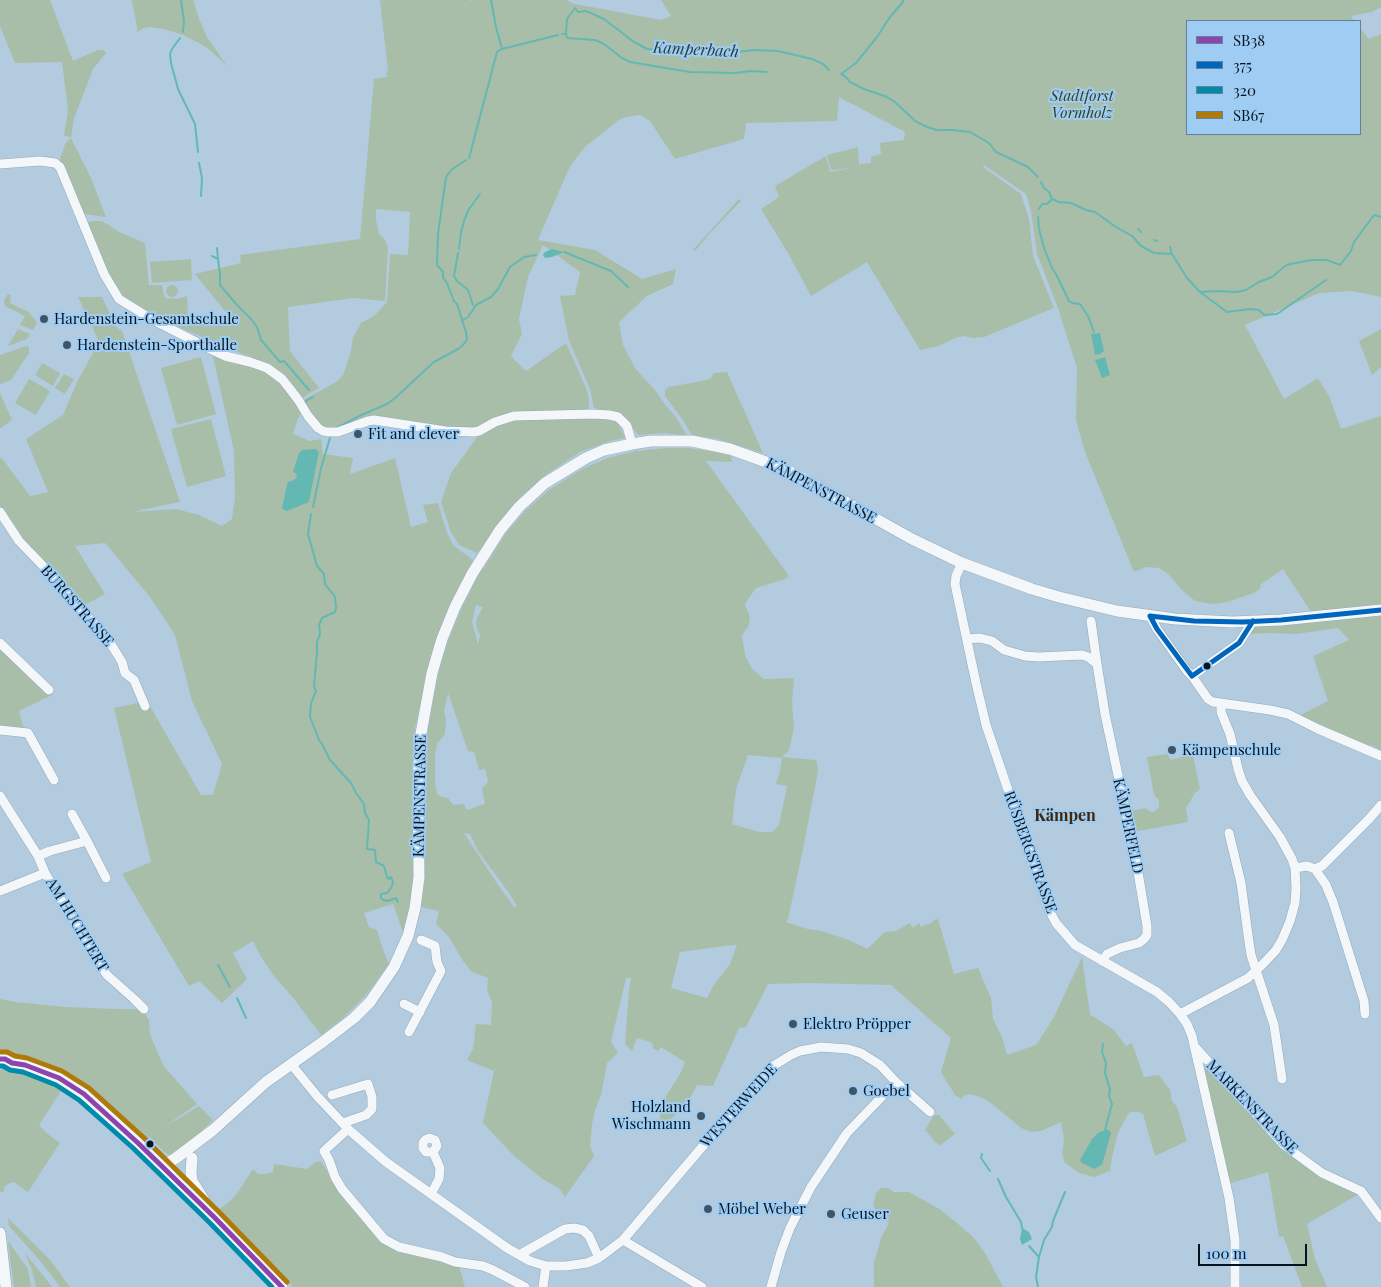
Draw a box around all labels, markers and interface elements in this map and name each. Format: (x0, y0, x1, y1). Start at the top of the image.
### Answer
legend (1186, 20, 1361, 135)
text: SB38 (1233, 30, 1265, 50)
water label: Kamperbach (652, 38, 740, 62)
text: 375 (1233, 55, 1252, 75)
text: 320 (1233, 80, 1256, 100)
park label: Stadtforst Vormholz (1050, 87, 1114, 122)
text: SB67 (1233, 105, 1264, 125)
place label: Hardenstein-Gesamtschule (54, 310, 239, 328)
marker: Hardenstein-Gesamtschule (38, 313, 50, 325)
place label: Hardenstein-Sporthalle (77, 336, 237, 354)
marker: Hardenstein-Sporthalle (61, 339, 73, 351)
place label: Fit and clever (368, 425, 459, 443)
marker: Fit and clever (352, 428, 364, 440)
street label: KÄMPENSTRASSE (763, 454, 879, 528)
street label: BURGSTRASSE (37, 562, 117, 650)
unlabelled marker (1202, 661, 1212, 671)
street label: KÄMPENSTRASSE (410, 735, 430, 857)
place label: Kämpenschule (1182, 741, 1281, 759)
marker: Kämpenschule (1166, 744, 1178, 756)
street label: KÄMPERFELD (1109, 777, 1147, 875)
street label: RÜSBERGSTRASSE (1000, 789, 1060, 915)
district label: Kämpen (1034, 806, 1096, 826)
street label: AM HUCHTERT (42, 875, 112, 975)
place label: Elektro Pröpper (803, 1015, 911, 1033)
marker: Elektro Pröpper (787, 1018, 799, 1030)
street label: MARKENSTRASSE (1203, 1056, 1301, 1158)
street label: WESTERWEIDE (697, 1061, 781, 1151)
place label: Goebel (863, 1082, 910, 1100)
marker: Goebel (847, 1085, 859, 1097)
place label: Holzland Wischmann (612, 1098, 691, 1133)
marker: Holzland Wischmann (695, 1110, 707, 1122)
unlabelled marker (145, 1139, 155, 1149)
place label: Möbel Weber (718, 1200, 806, 1218)
marker: Möbel Weber (702, 1203, 714, 1215)
place label: Geuser (841, 1205, 889, 1223)
marker: Geuser (825, 1208, 837, 1220)
scale bar (1201, 1234, 1310, 1266)
text: 100 m (1206, 1243, 1247, 1263)

